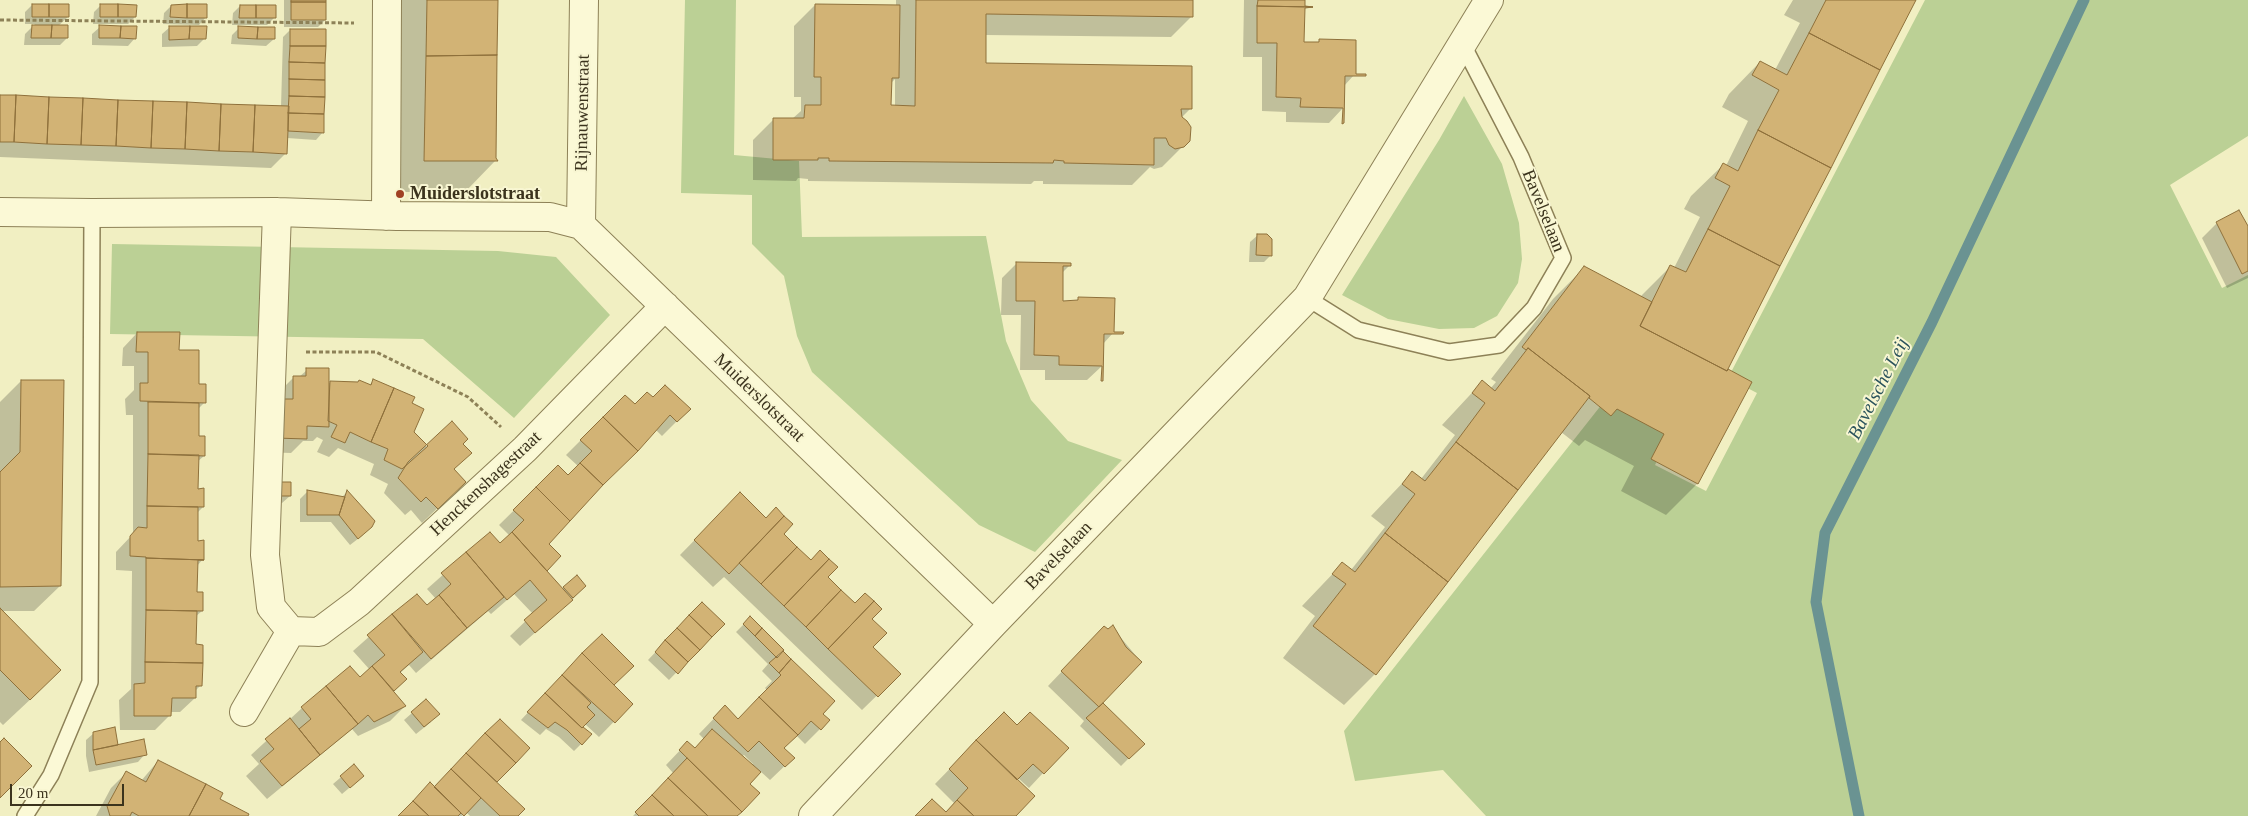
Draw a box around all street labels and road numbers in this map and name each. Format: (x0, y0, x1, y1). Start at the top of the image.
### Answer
street label: Rijnauwenstraat (571, 54, 595, 172)
street label: Bavelselaan (1517, 167, 1569, 255)
street label: Muiderslotstraat (709, 349, 809, 447)
street label: Henckenshagestraat (426, 427, 546, 541)
street label: Bavelselaan (1021, 517, 1097, 595)

